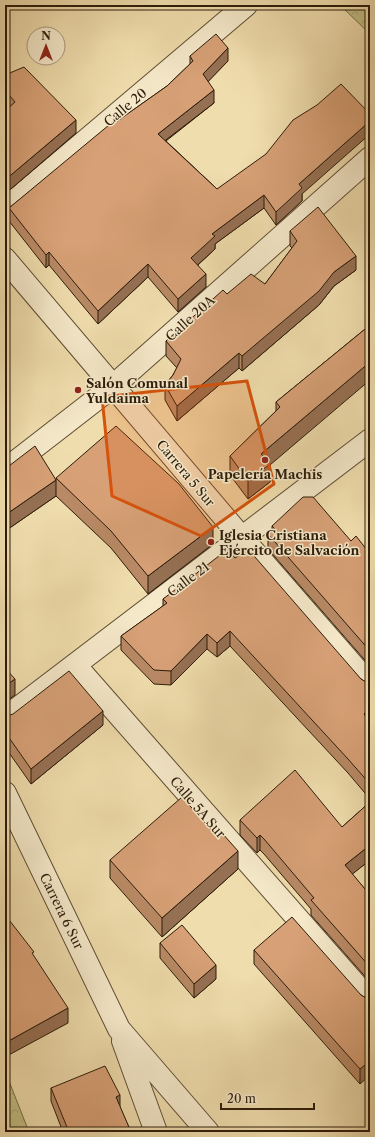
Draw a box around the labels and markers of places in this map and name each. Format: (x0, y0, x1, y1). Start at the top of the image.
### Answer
place label: Salón Comunal Yuldaima (85, 375, 188, 406)
marker: Salón Comunal Yuldaima (73, 385, 83, 395)
marker: Papelería Machis (260, 455, 270, 465)
place label: Papelería Machis (208, 466, 322, 482)
place label: Iglesia Cristiana Ejército de Salvación (219, 527, 359, 558)
marker: Iglesia Cristiana Ejército de Salvación (206, 537, 216, 547)

